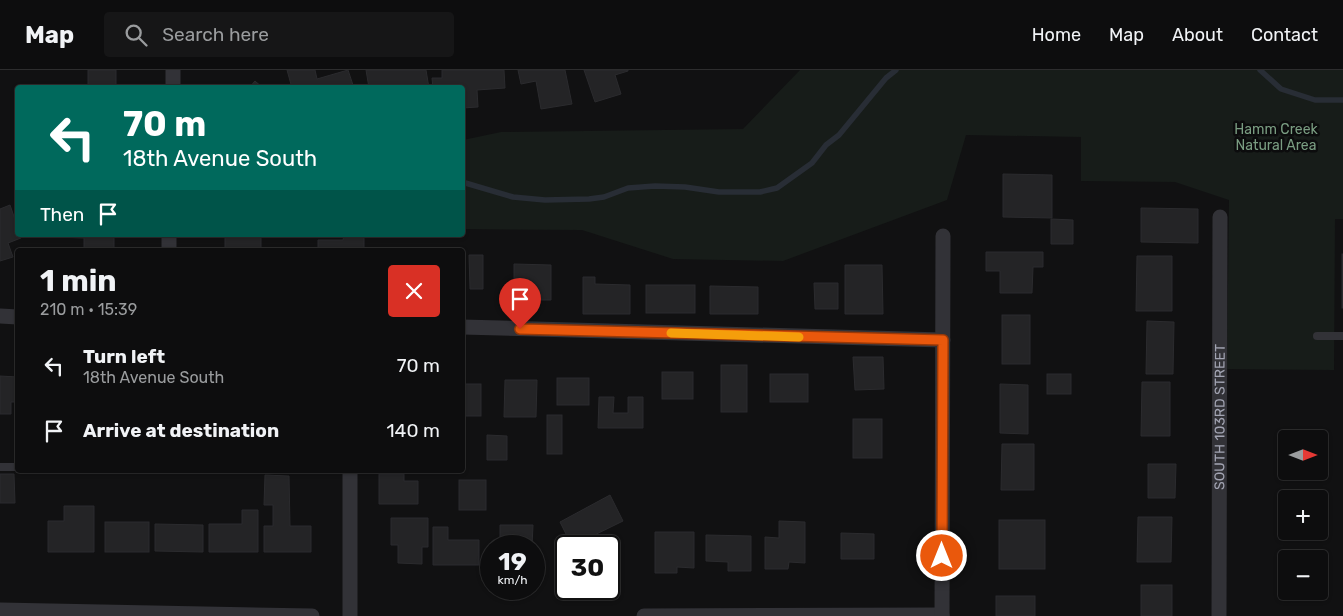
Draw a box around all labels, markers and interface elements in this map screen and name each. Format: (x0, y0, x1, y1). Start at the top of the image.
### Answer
search box (104, 12, 454, 57)
text: Map (25, 21, 74, 49)
icon: search (122, 21, 150, 49)
text: Search here (162, 23, 269, 46)
text: Home (1032, 24, 1081, 46)
text: Map (1109, 24, 1144, 46)
text: About (1172, 24, 1223, 46)
text: Contact (1251, 24, 1318, 46)
text: 70 m (123, 103, 206, 145)
icon: left (40, 105, 105, 170)
park label: Hamm Creek Natural Area (1234, 121, 1318, 154)
text: 18th Avenue South (123, 145, 317, 172)
icon: arrive (94, 200, 122, 228)
text: Then (40, 203, 84, 226)
text: 1 min (40, 263, 117, 299)
button: close (388, 265, 440, 317)
pin (499, 278, 541, 329)
icon: arrive (506, 285, 534, 313)
text: 210 m · 15:39 (40, 300, 137, 319)
street label: SOUTH 103RD STREET (1211, 344, 1229, 490)
text: Turn left (83, 345, 165, 368)
icon: left (40, 352, 68, 380)
text: 70 m (397, 354, 440, 377)
text: 18th Avenue South (83, 368, 224, 387)
icon: arrive (40, 417, 68, 445)
text: Arrive at destination (83, 419, 279, 442)
text: 140 m (386, 419, 440, 442)
north arrow (1278, 430, 1328, 480)
map controls (1278, 430, 1328, 600)
button: + (1278, 490, 1328, 540)
position arrow (915, 529, 967, 581)
speed limit sign: 30 (555, 535, 620, 600)
text: 19 (498, 547, 527, 576)
button: − (1278, 550, 1328, 600)
text: km/h (498, 573, 527, 587)

